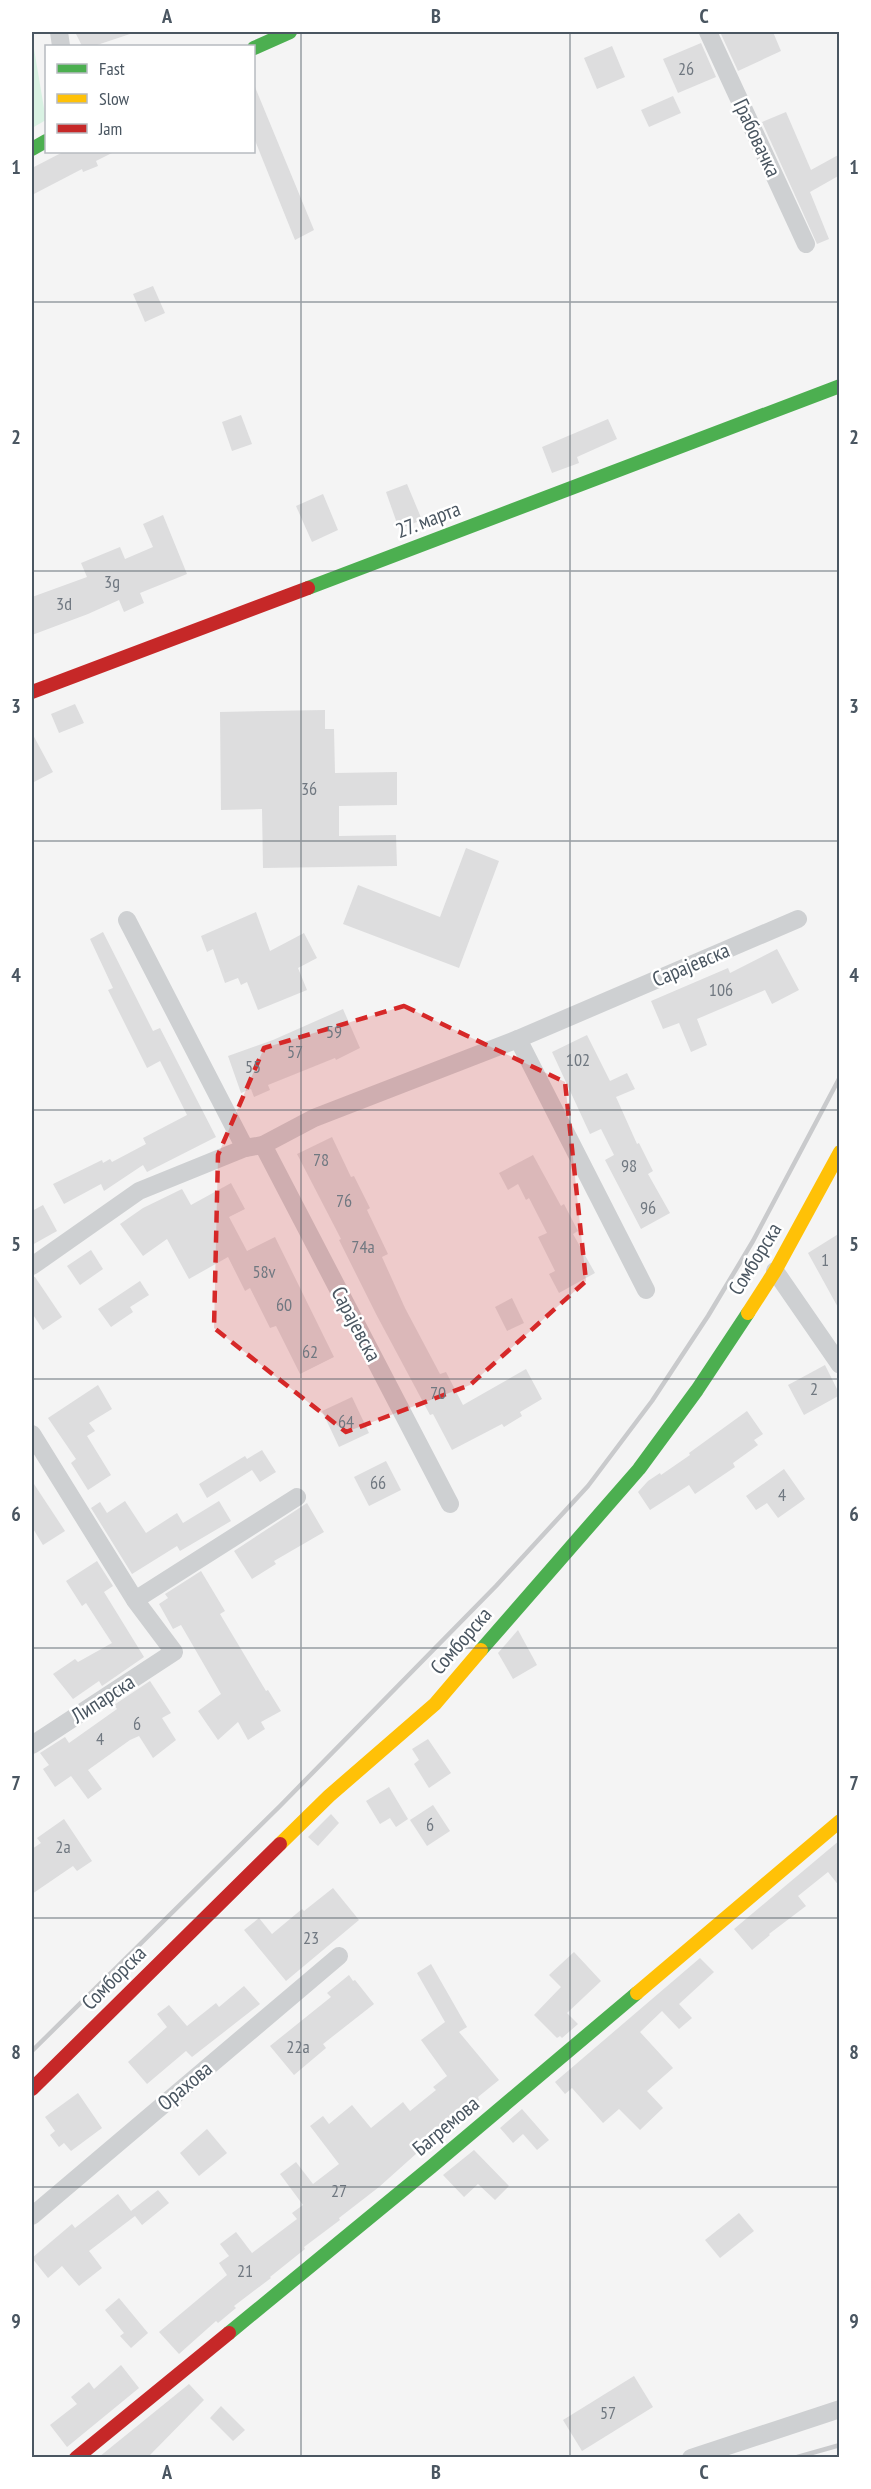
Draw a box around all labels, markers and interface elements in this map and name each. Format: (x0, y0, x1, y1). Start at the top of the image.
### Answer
text: A (161, 3, 173, 29)
text: B (431, 3, 441, 29)
text: C (699, 3, 709, 29)
legend (45, 45, 255, 153)
text: Fast (99, 57, 125, 80)
house number: 26 (678, 57, 694, 80)
text: Slow (99, 87, 130, 110)
street label: Грабовачка (728, 94, 787, 181)
text: Jam (98, 117, 122, 140)
text: 1 (11, 154, 21, 180)
text: 1 (849, 154, 859, 180)
text: 2 (11, 424, 21, 450)
text: 2 (849, 424, 859, 450)
street label: 27. марта (392, 495, 464, 544)
house number: 3g (104, 570, 120, 593)
house number: 3d (56, 592, 72, 615)
text: 3 (11, 693, 21, 719)
text: 3 (849, 693, 859, 719)
house number: 36 (301, 777, 317, 800)
street label: Сарајевска (648, 936, 733, 993)
text: 4 (11, 962, 21, 988)
text: 4 (849, 962, 859, 988)
house number: 106 (709, 978, 733, 1001)
house number: 59 (326, 1020, 342, 1043)
house number: 57 (287, 1040, 303, 1063)
house number: 102 (566, 1048, 590, 1071)
house number: 55 (245, 1055, 261, 1078)
house number: 78 (313, 1148, 329, 1171)
house number: 98 (621, 1154, 637, 1177)
house number: 76 (336, 1189, 352, 1212)
house number: 96 (640, 1196, 656, 1219)
street label: Сомборска (722, 1218, 787, 1300)
text: 5 (11, 1231, 21, 1257)
text: 5 (849, 1231, 859, 1257)
house number: 74a (351, 1235, 375, 1258)
house number: 1 (821, 1248, 829, 1271)
house number: 58v (252, 1260, 276, 1283)
street label: Сарајевска (325, 1282, 387, 1366)
house number: 60 (276, 1293, 292, 1316)
house number: 62 (302, 1340, 318, 1363)
house number: 2 (810, 1377, 818, 1400)
house number: 70 (430, 1381, 446, 1404)
house number: 64 (338, 1410, 354, 1433)
house number: 66 (370, 1471, 386, 1494)
house number: 4 (778, 1483, 786, 1506)
text: 6 (11, 1501, 21, 1527)
text: 6 (849, 1501, 859, 1527)
street label: Сомборска (424, 1601, 497, 1680)
street label: Липарска (65, 1668, 140, 1730)
house number: 6 (133, 1712, 141, 1735)
house number: 4 (96, 1727, 104, 1750)
text: 7 (11, 1770, 21, 1796)
text: 7 (849, 1770, 859, 1796)
house number: 6 (426, 1813, 434, 1836)
house number: 2a (55, 1835, 71, 1858)
house number: 23 (303, 1926, 319, 1949)
street label: Сомборска (76, 1940, 152, 2016)
house number: 22a (286, 2035, 310, 2058)
text: 8 (11, 2039, 21, 2065)
text: 8 (849, 2039, 859, 2065)
street label: Орахова (152, 2055, 218, 2116)
street label: Багремова (407, 2090, 484, 2161)
house number: 27 (331, 2179, 347, 2202)
house number: 21 (237, 2259, 253, 2282)
text: 9 (11, 2308, 21, 2334)
text: 9 (849, 2308, 859, 2334)
house number: 57 (600, 2401, 616, 2424)
text: A (161, 2459, 173, 2485)
text: B (431, 2459, 441, 2485)
text: C (699, 2459, 709, 2485)

